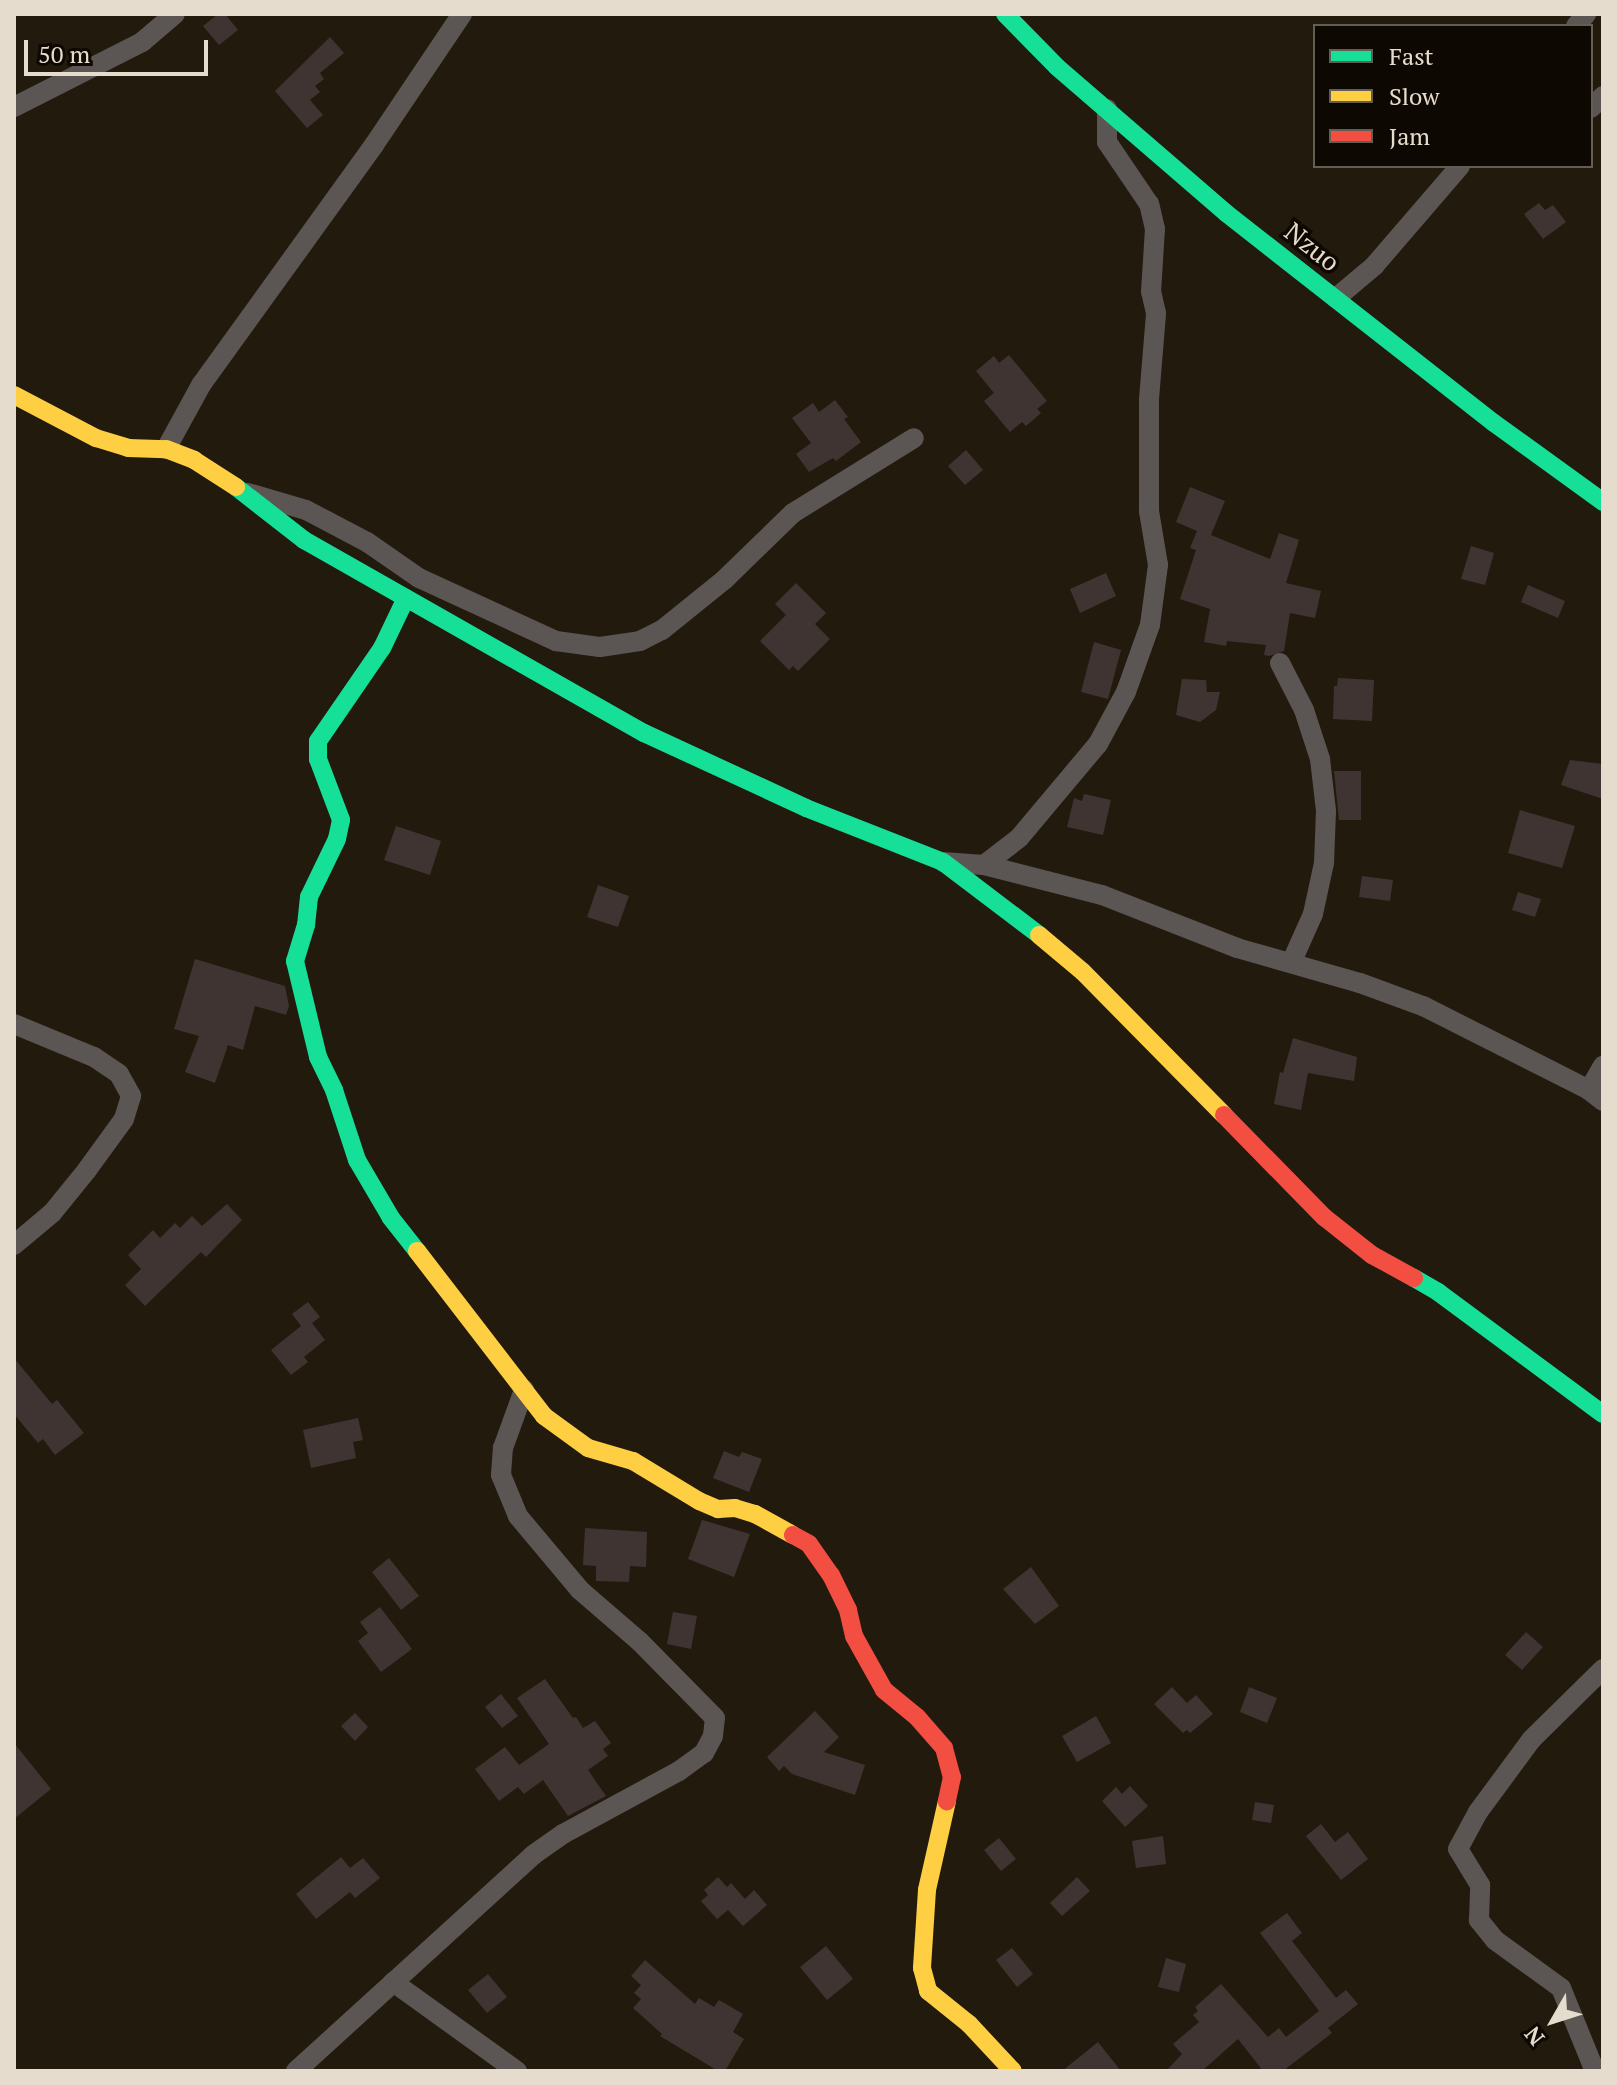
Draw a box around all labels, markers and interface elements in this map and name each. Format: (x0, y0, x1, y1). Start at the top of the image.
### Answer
scale bar (28, 24, 212, 74)
legend (1313, 24, 1593, 168)
text: 50 m (38, 38, 90, 70)
text: Fast (1389, 40, 1433, 72)
text: Slow (1389, 80, 1440, 112)
text: Jam (1389, 120, 1430, 152)
street label: Nzuo (1278, 216, 1346, 278)
north arrow (1513, 1981, 1593, 2061)
text: N (1517, 2021, 1550, 2052)

